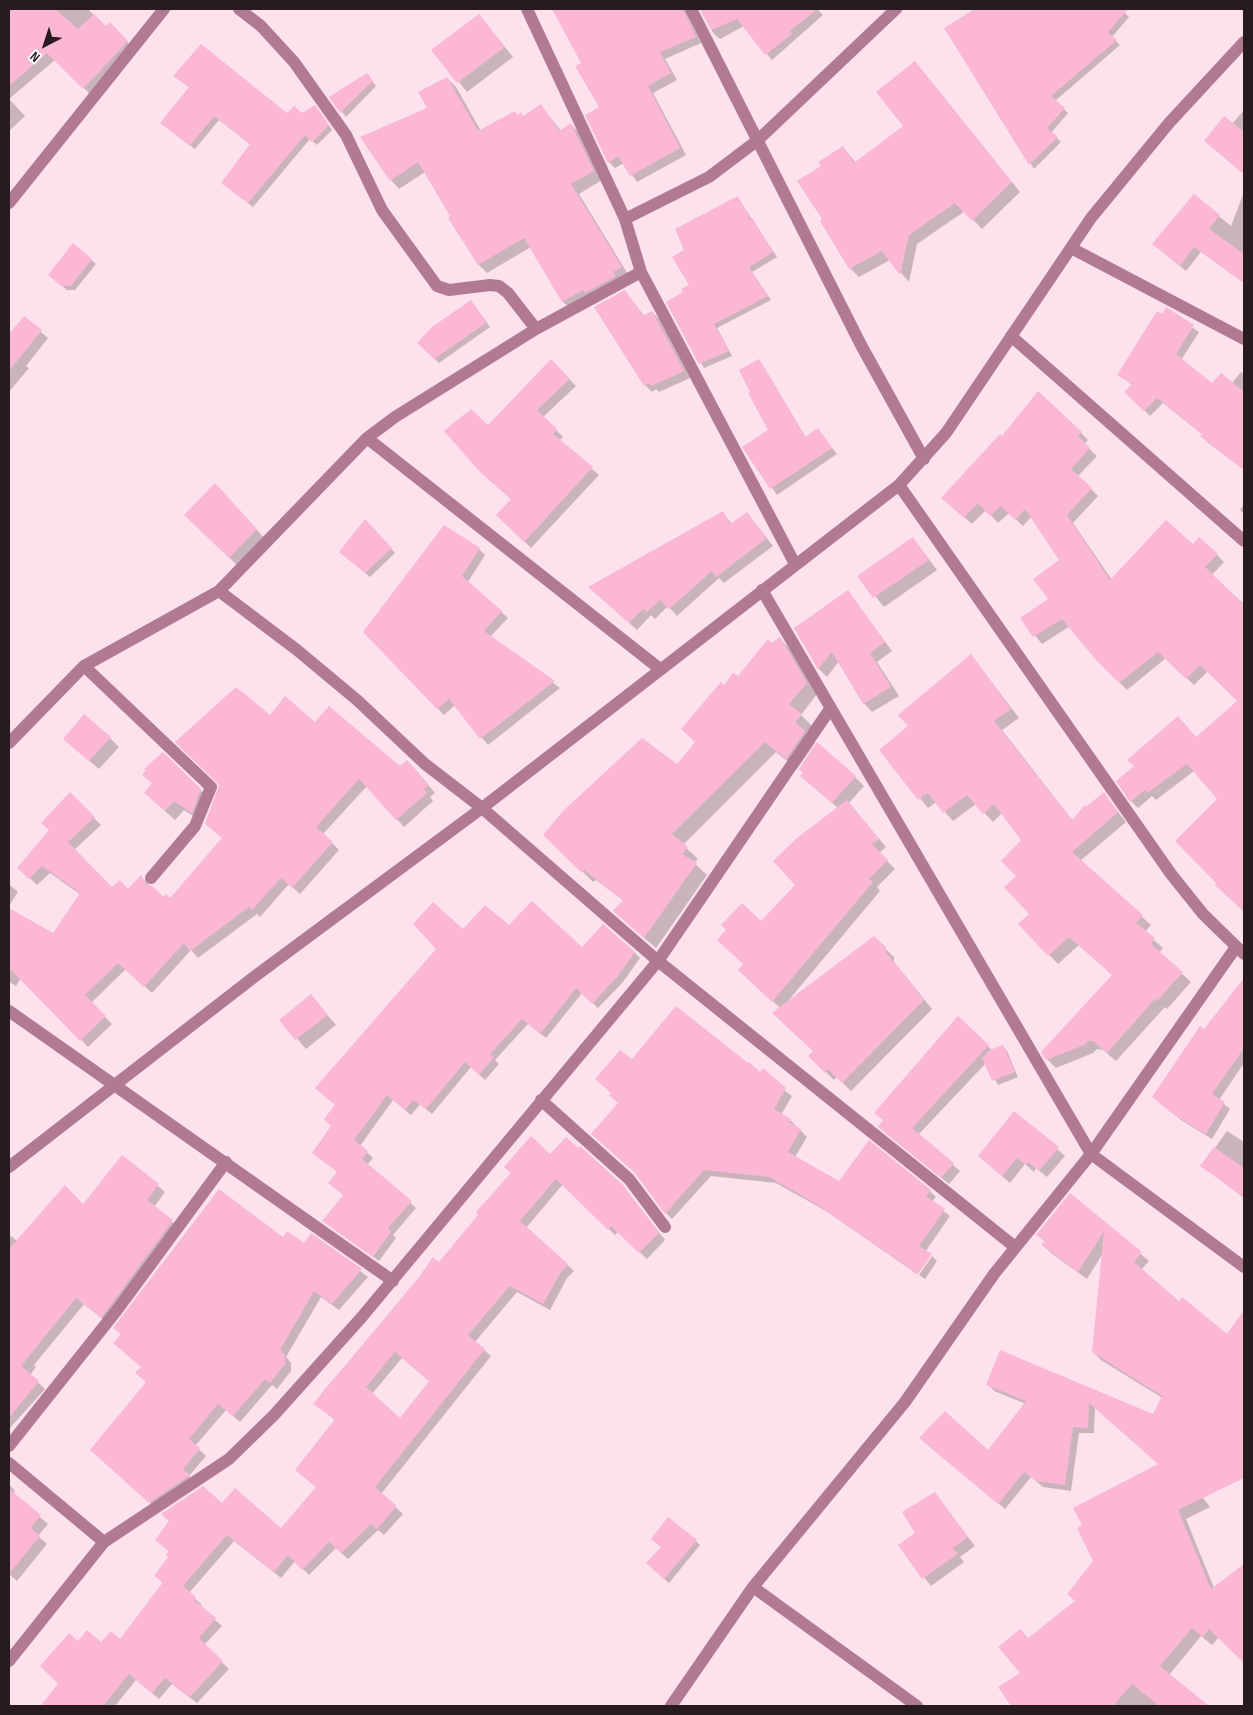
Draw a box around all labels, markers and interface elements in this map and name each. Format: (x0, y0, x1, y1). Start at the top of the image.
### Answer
north arrow (20, 20, 70, 70)
text: N (27, 48, 43, 66)

